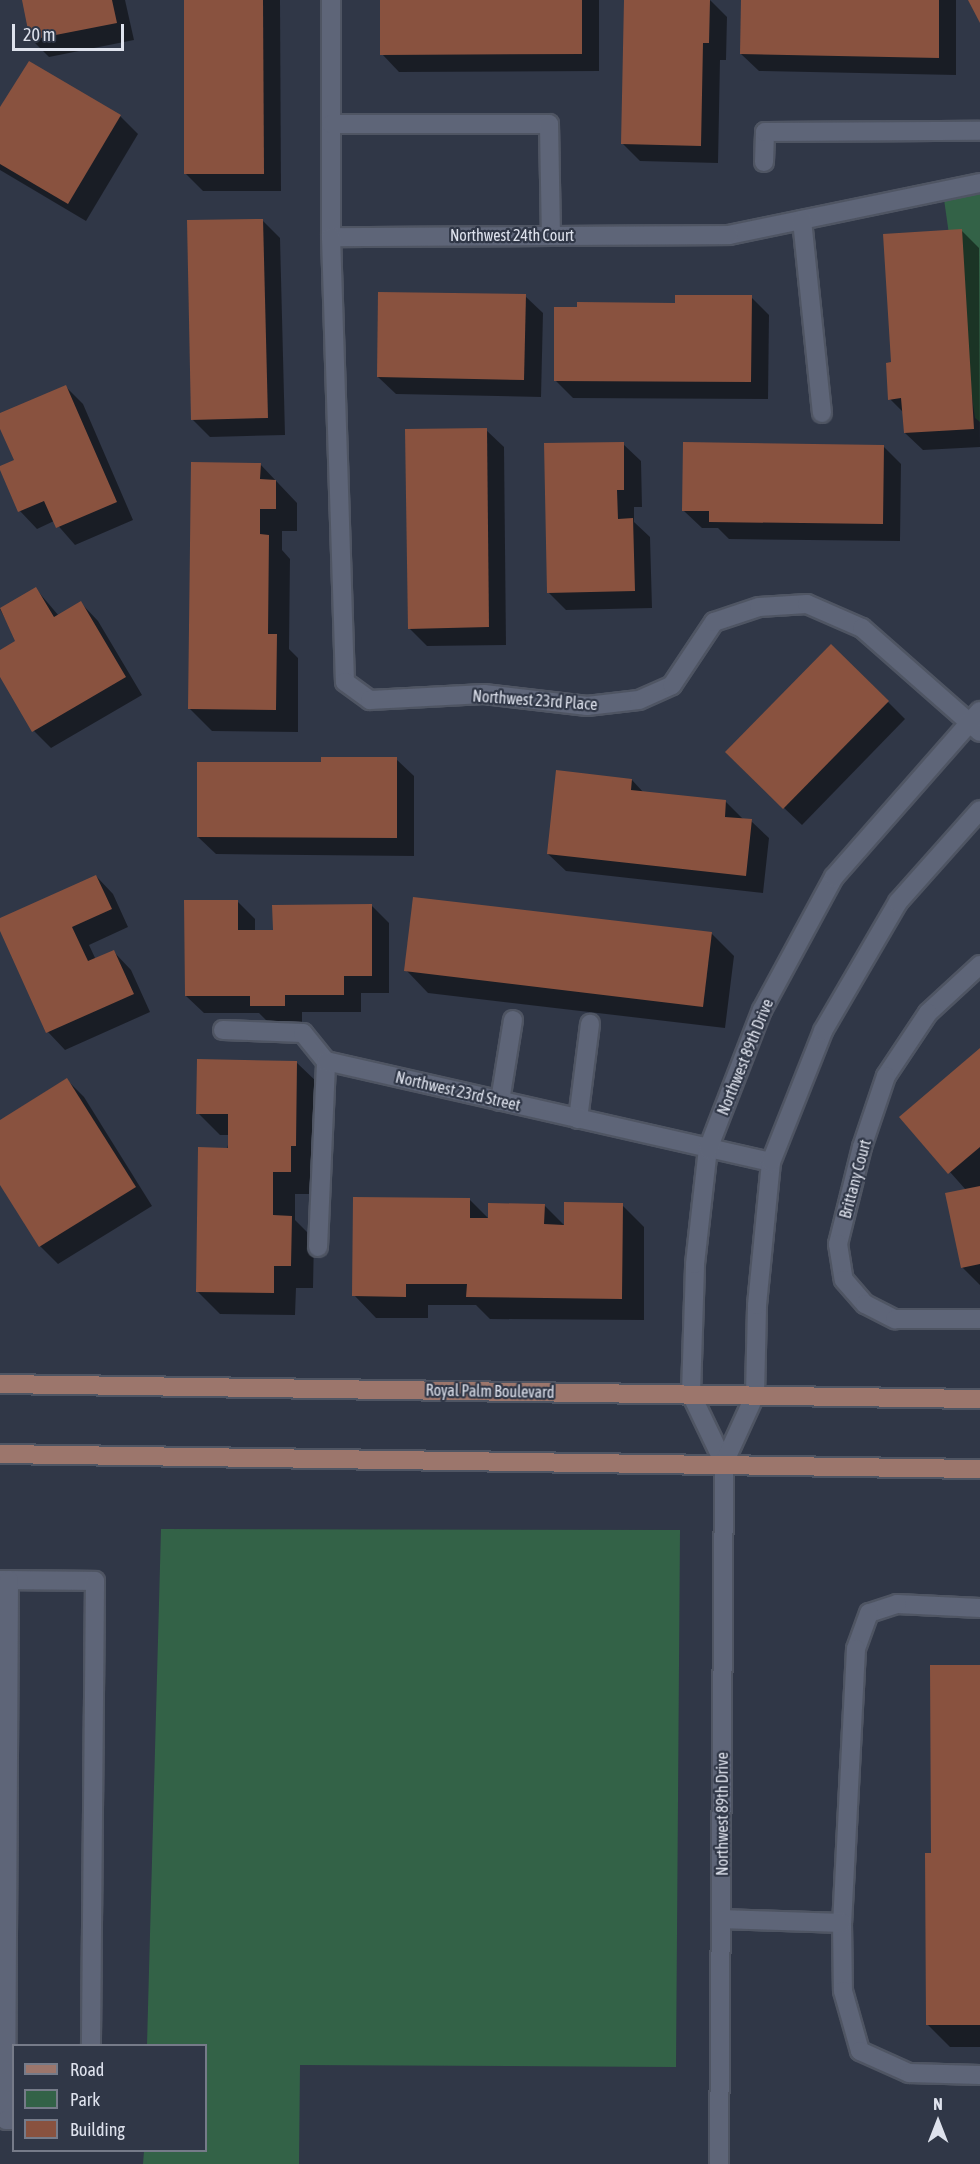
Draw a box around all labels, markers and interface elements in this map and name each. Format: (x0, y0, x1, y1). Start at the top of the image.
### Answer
scale bar (15, 12, 128, 50)
text: 20 m (23, 24, 55, 45)
street label: Northwest 24th Court (450, 225, 574, 245)
street label: Northwest 23rd Place (472, 686, 598, 714)
street label: Northwest 89th Drive (713, 996, 777, 1118)
street label: Northwest 23rd Street (394, 1067, 522, 1115)
street label: Brittany Court (835, 1137, 875, 1221)
street label: Royal Palm Boulevard (425, 1380, 555, 1402)
street label: Northwest 89th Drive (712, 1752, 732, 1876)
legend (12, 2044, 207, 2152)
text: Road (70, 2059, 104, 2080)
text: Park (70, 2089, 100, 2110)
north arrow (908, 2092, 968, 2152)
text: N (933, 2095, 943, 2113)
text: Building (70, 2119, 125, 2140)

